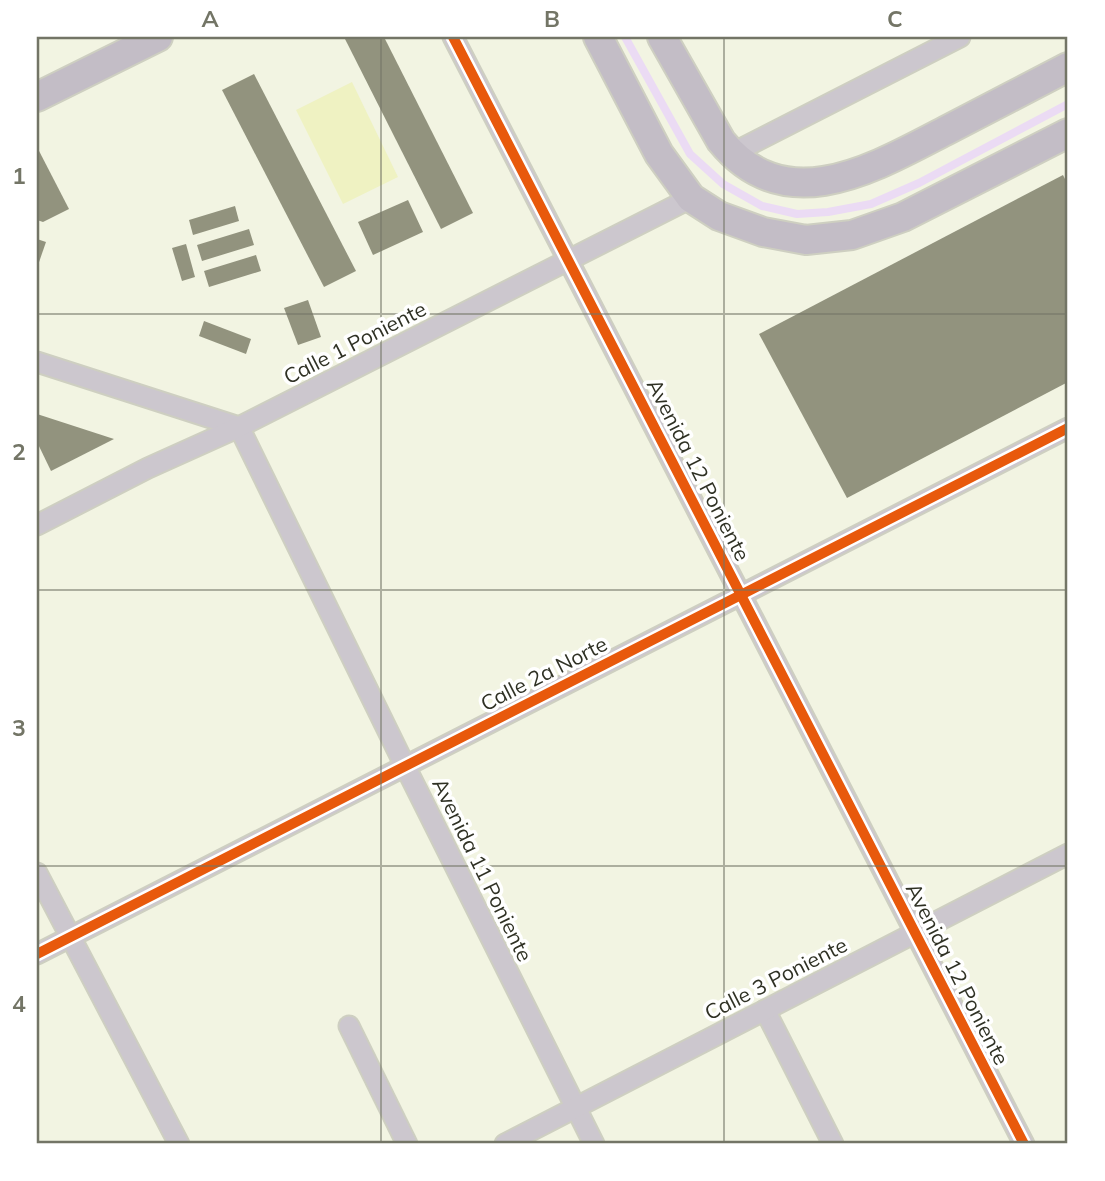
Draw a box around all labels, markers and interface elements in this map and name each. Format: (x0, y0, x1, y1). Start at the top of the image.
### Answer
text: A (201, 4, 219, 33)
text: B (544, 4, 560, 33)
text: C (887, 4, 903, 33)
text: 1 (12, 161, 26, 190)
street label: Calle 1 Poniente (279, 295, 430, 389)
street label: Avenida 12 Poniente (642, 374, 756, 565)
text: 2 (12, 437, 26, 466)
street label: Calle 2a Norte (476, 630, 611, 716)
text: 3 (12, 713, 26, 742)
street label: Avenida 11 Poniente (427, 774, 539, 966)
street label: Avenida 12 Poniente (901, 878, 1015, 1069)
street label: Calle 3 Poniente (700, 931, 851, 1025)
text: 4 (12, 989, 26, 1018)

